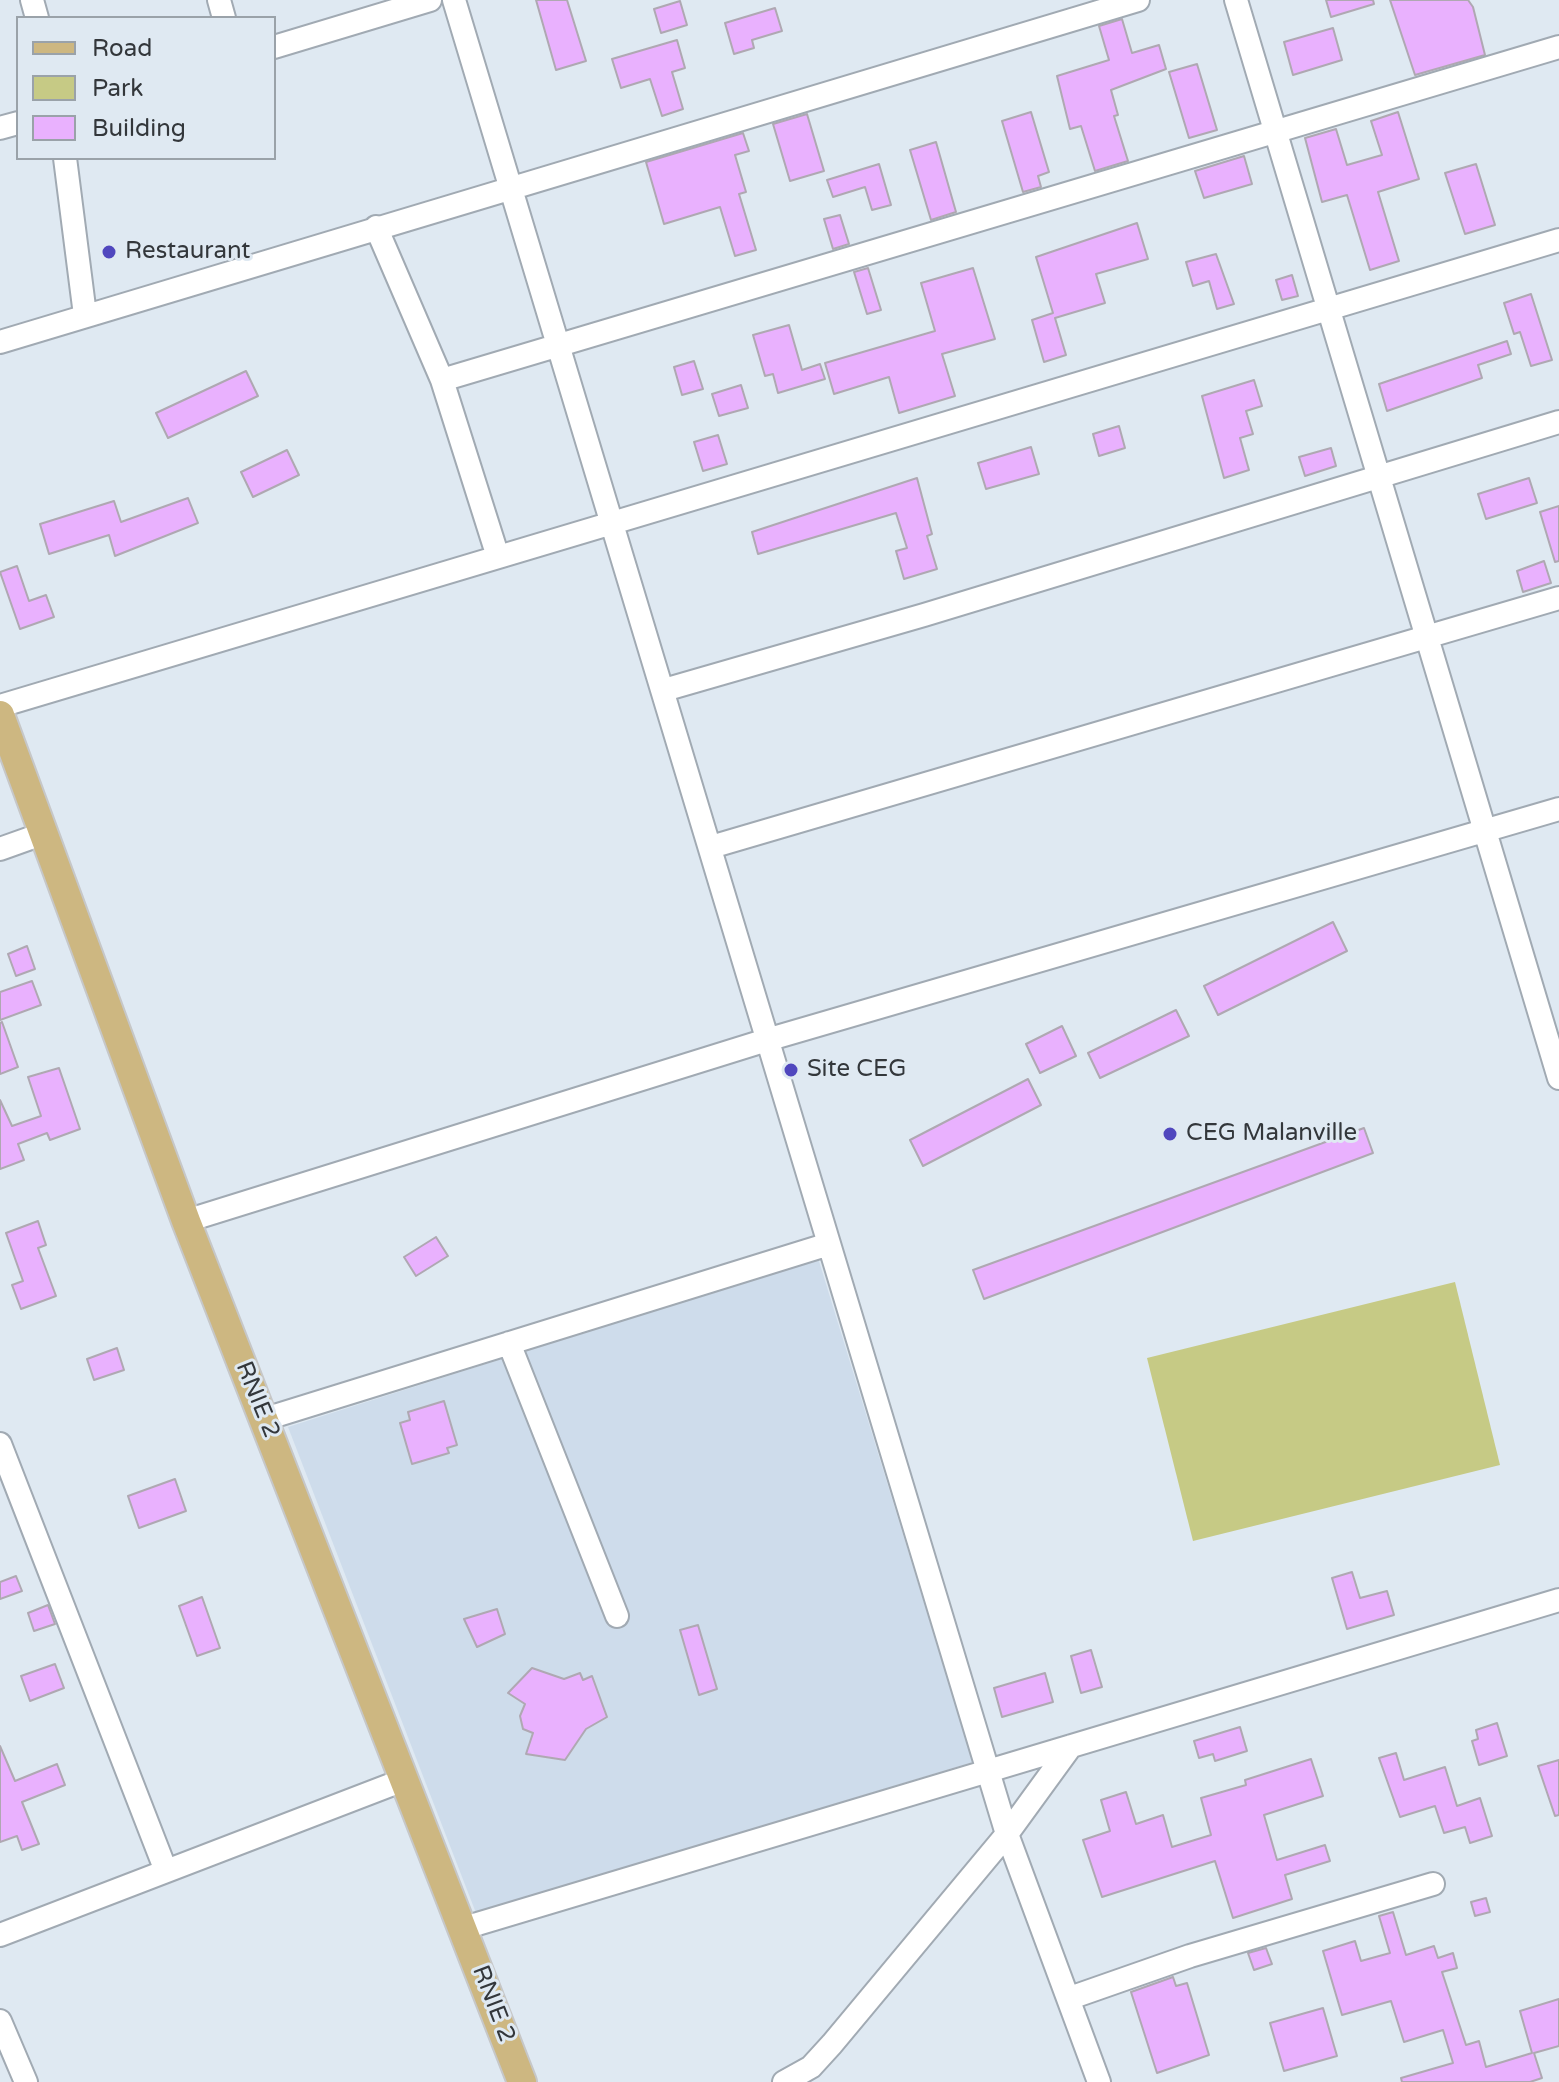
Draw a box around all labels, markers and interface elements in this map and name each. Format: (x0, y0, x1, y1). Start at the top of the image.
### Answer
legend (16, 16, 276, 160)
text: Road (92, 34, 152, 63)
text: Park (92, 74, 143, 103)
text: Building (92, 114, 186, 143)
place label: Restaurant (125, 238, 250, 266)
marker: Restaurant (100, 243, 118, 261)
place label: Site CEG (807, 1056, 906, 1084)
marker: Site CEG (782, 1061, 800, 1079)
place label: CEG Malanville (1186, 1120, 1357, 1148)
marker: CEG Malanville (1161, 1125, 1179, 1143)
street label: RNIE 2 (229, 1358, 285, 1442)
street label: RNIE 2 (465, 1962, 521, 2046)

